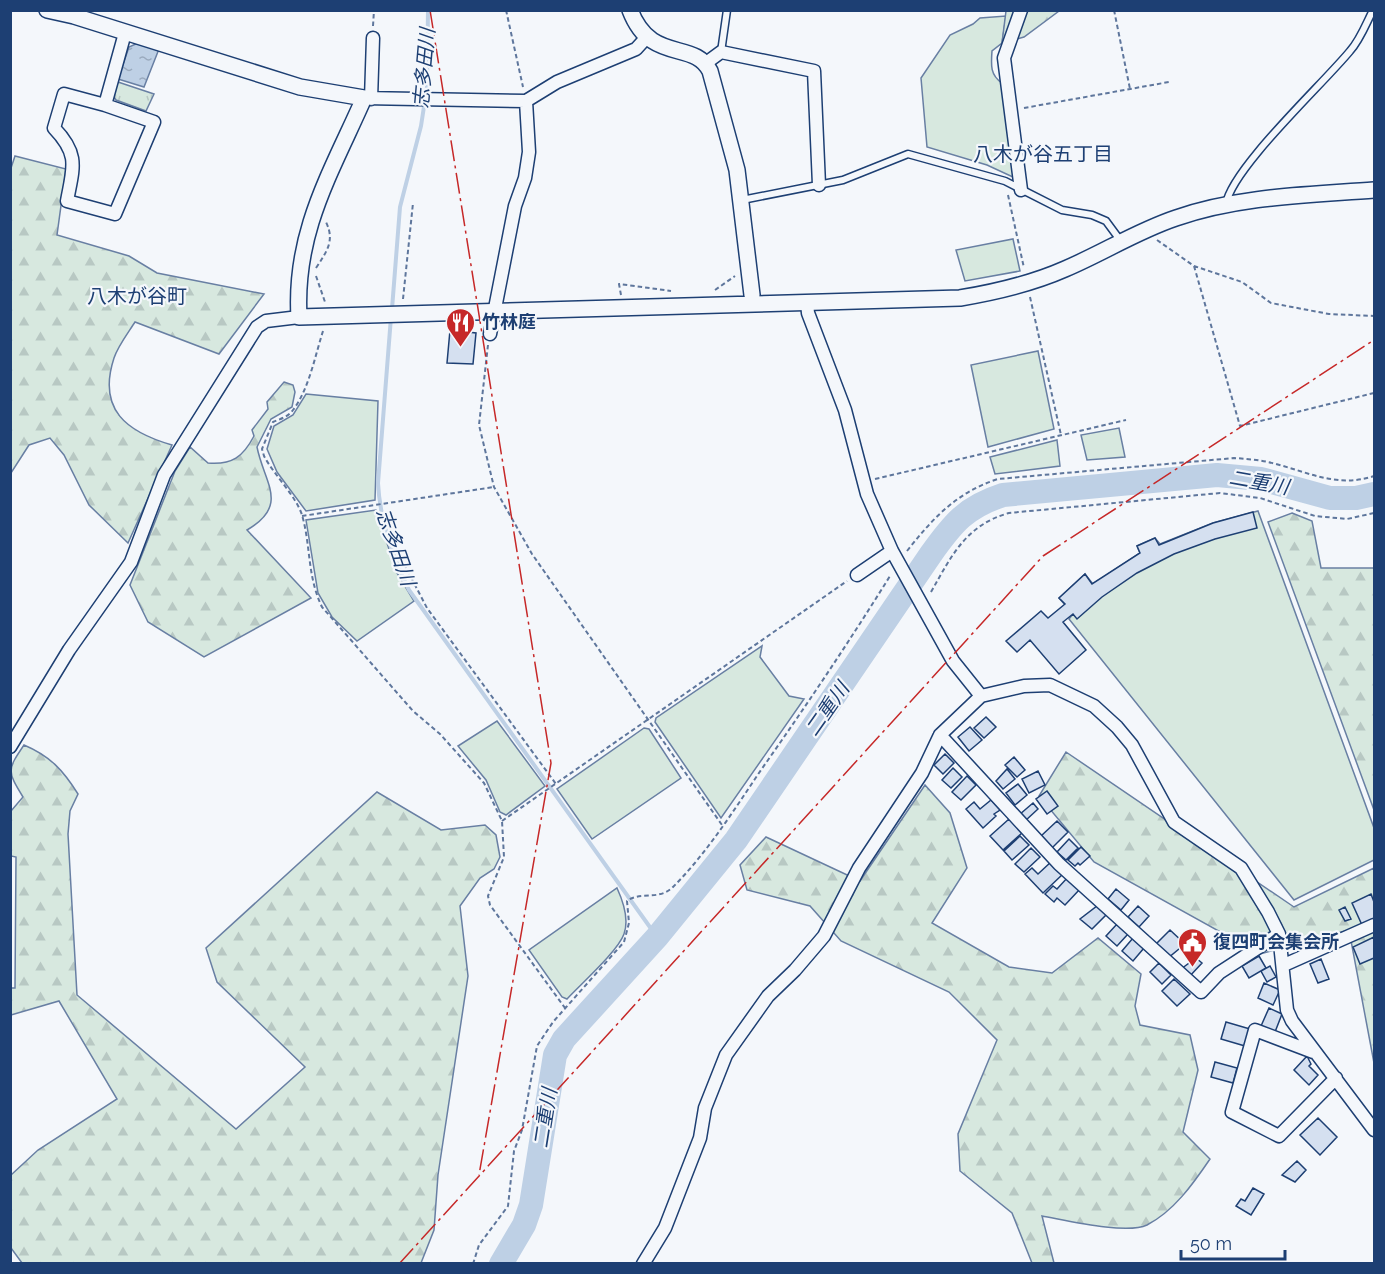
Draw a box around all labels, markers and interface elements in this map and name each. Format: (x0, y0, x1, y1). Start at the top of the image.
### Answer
water label: 志多田川 (409, 25, 440, 109)
district label: 八木が谷五丁目 (973, 142, 1113, 166)
district label: 八木が谷町 (87, 284, 187, 308)
restaurant icon: 竹林庭 (445, 306, 477, 348)
place label: 竹林庭 (482, 311, 536, 332)
water label: 二重川 (1227, 465, 1293, 499)
water label: 志多田川 (372, 505, 421, 591)
water label: 二重川 (800, 676, 855, 740)
public building icon: 復四町会集会所 (1176, 926, 1208, 968)
place label: 復四町会集会所 (1213, 931, 1339, 952)
water label: 二重川 (528, 1085, 562, 1150)
scale bar (1181, 1223, 1284, 1261)
text: 50 m (1190, 1233, 1232, 1254)

